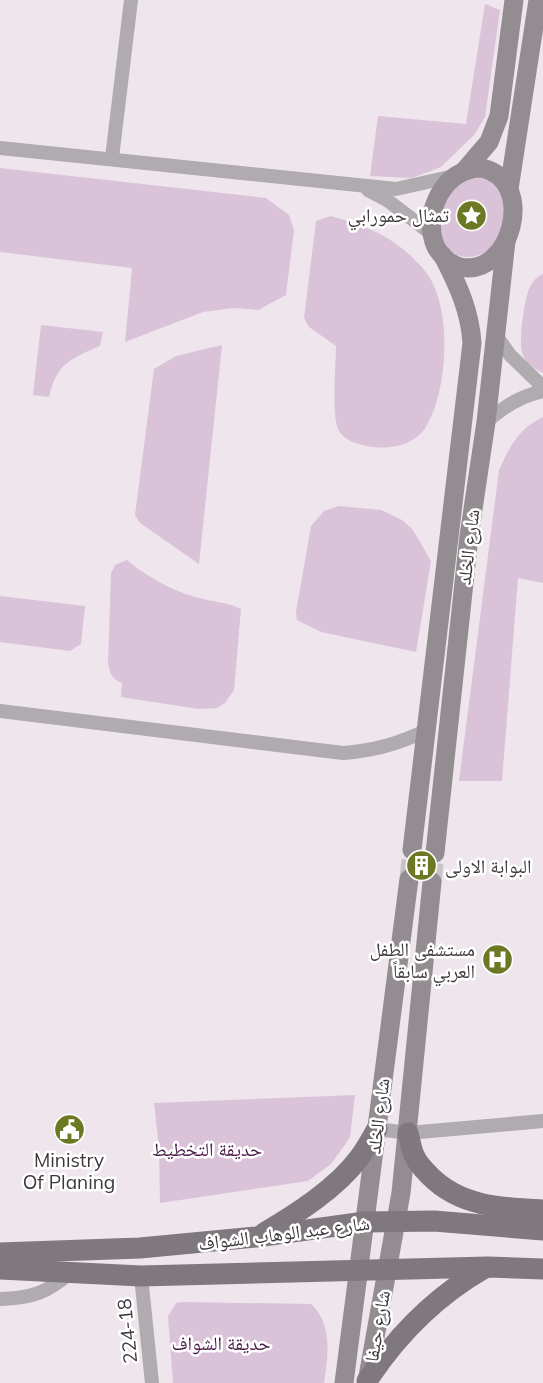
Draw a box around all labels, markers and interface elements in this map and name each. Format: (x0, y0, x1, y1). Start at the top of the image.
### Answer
place icon: تمثال حمورابي (455, 198, 489, 232)
place label: تمثال حمورابي (348, 203, 449, 231)
street label: شارع الخلد (451, 508, 485, 586)
building icon: البوابة الاولى (405, 849, 439, 883)
place label: البوابة الاولى (445, 854, 532, 878)
place label: مستشفى الطفل العربي سابقاً (370, 937, 475, 987)
hospital icon: مستشفى الطفل العربي سابقاً (481, 943, 515, 977)
street label: شارع الخلد (361, 1077, 395, 1155)
public building icon: Ministry Of Planing (52, 1112, 86, 1146)
park label: حديقة التخطيط (152, 1137, 262, 1161)
place label: Ministry Of Planing (23, 1148, 115, 1194)
street label: شارع عبد الوهاب الشواف (197, 1211, 371, 1255)
street label: شارع حيفا (359, 1288, 395, 1364)
street label: 224-18 (112, 1297, 142, 1365)
park label: حديقة الشواف (171, 1331, 271, 1355)

